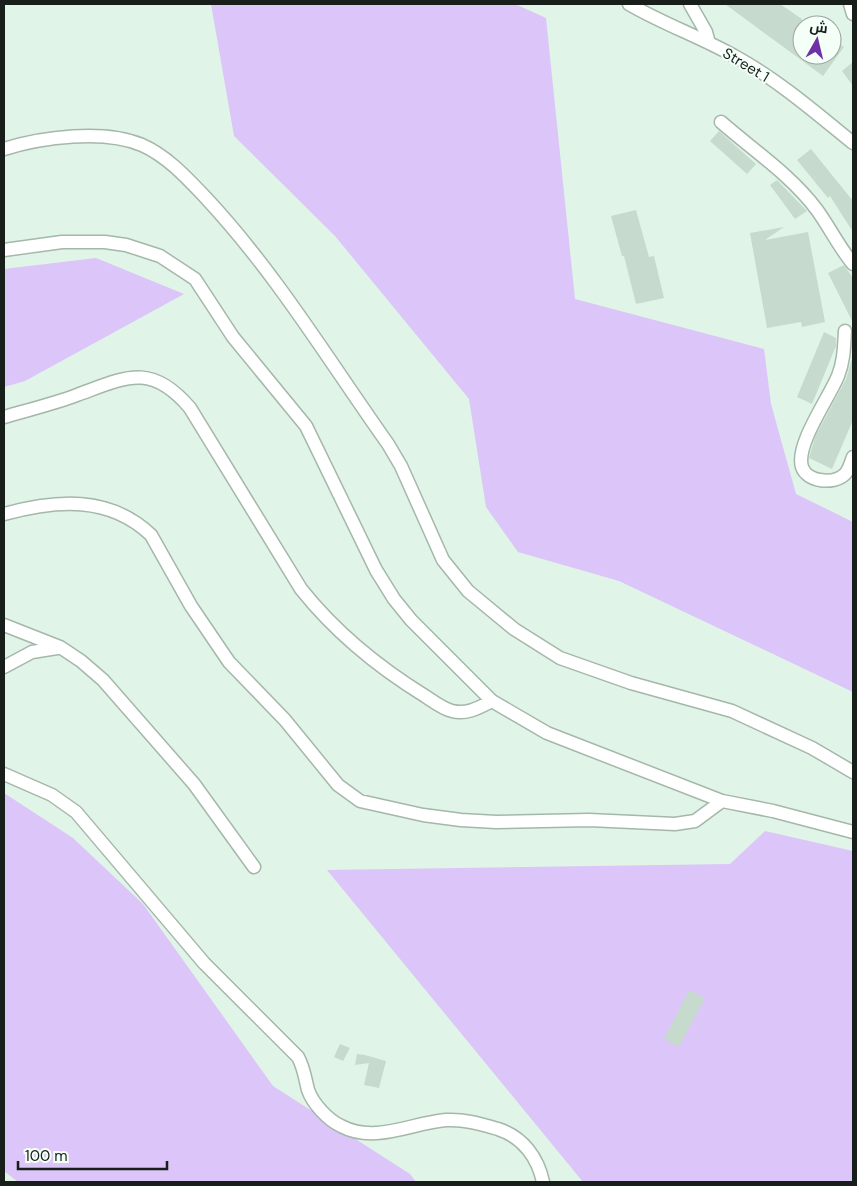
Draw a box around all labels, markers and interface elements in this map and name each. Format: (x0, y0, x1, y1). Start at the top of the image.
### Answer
north arrow (792, 15, 842, 65)
text: ش (809, 17, 829, 37)
street label: Street 1 (719, 43, 773, 87)
scale bar (18, 1138, 166, 1170)
text: 100 m (25, 1146, 68, 1166)

